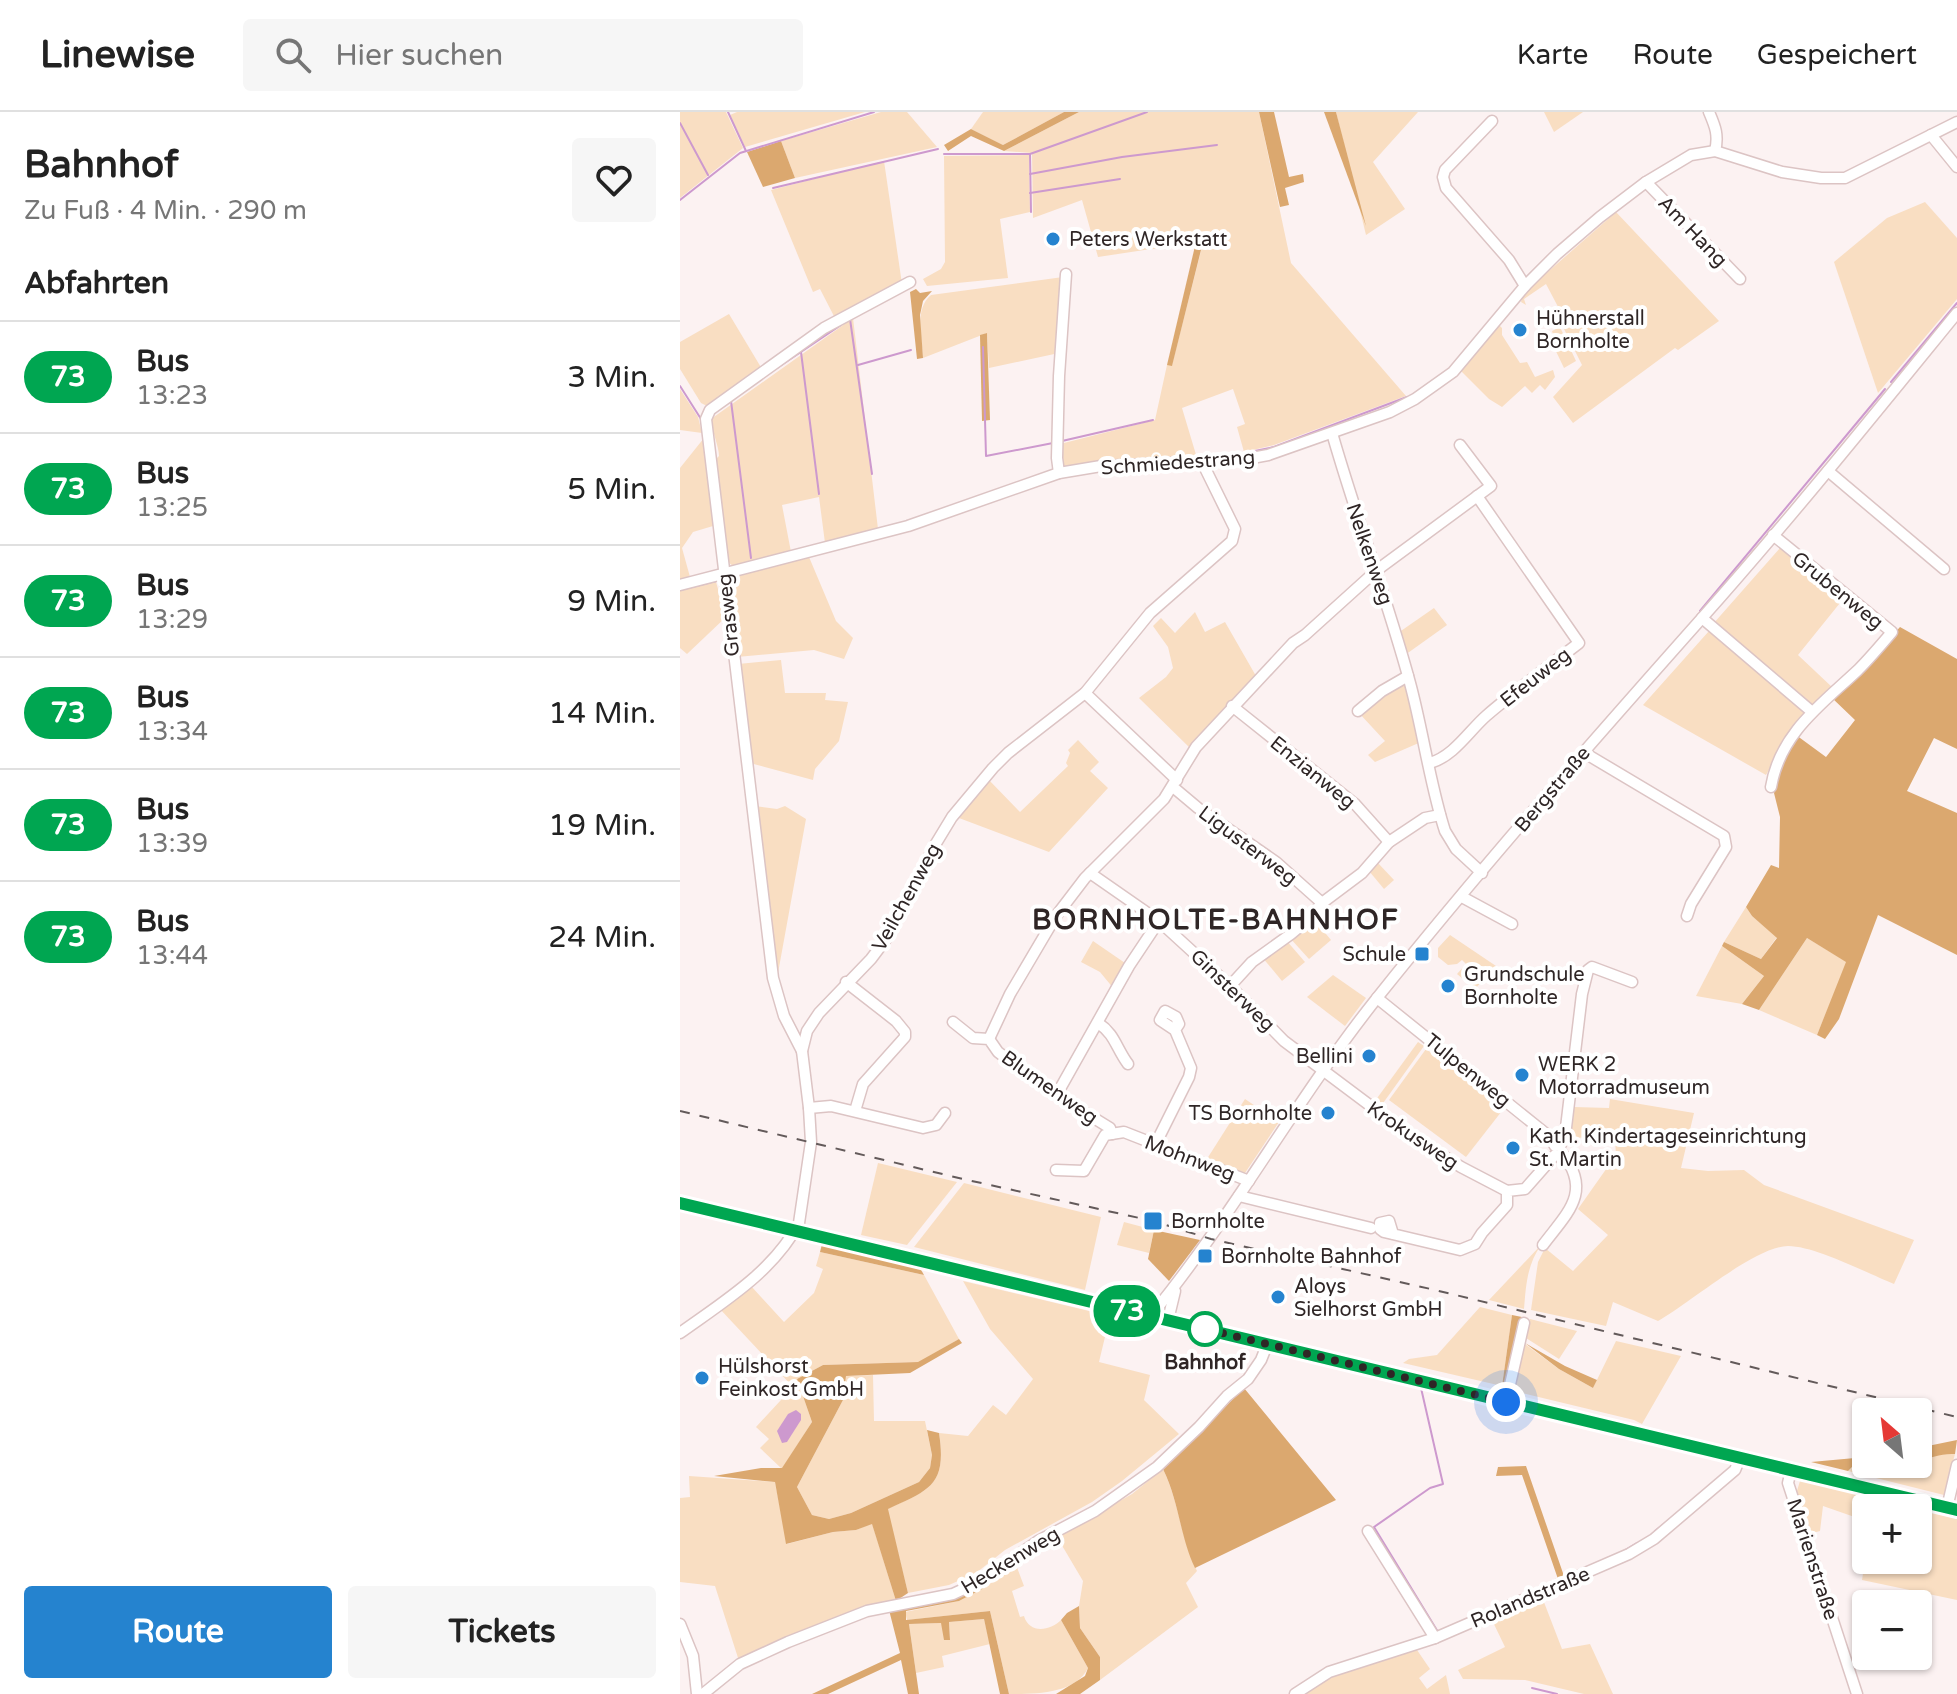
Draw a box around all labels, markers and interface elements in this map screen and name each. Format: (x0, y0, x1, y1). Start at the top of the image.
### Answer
search box (243, 19, 803, 91)
text: Linewise (40, 32, 195, 78)
icon: search (271, 33, 315, 77)
text: Hier suchen (335, 37, 503, 74)
text: Karte (1517, 38, 1588, 72)
text: Route (1632, 38, 1713, 72)
text: Gespeichert (1757, 38, 1917, 72)
button: heart (572, 138, 656, 222)
text: Bahnhof (24, 142, 179, 188)
street label: Am Hang (1653, 191, 1732, 272)
text: Zu Fuß · 4 Min. · 290 m (24, 195, 307, 226)
place label: Peters Werkstatt (1069, 228, 1228, 252)
marker: Peters Werkstatt (1044, 230, 1062, 248)
text: Abfahrten (24, 265, 169, 302)
place label: Hühnerstall Bornholte (1536, 307, 1645, 354)
marker: Hühnerstall Bornholte (1511, 321, 1529, 339)
text: Bus (136, 343, 189, 380)
text: 3 Min. (567, 359, 656, 396)
text: 73 (50, 360, 86, 394)
text: 13:23 (136, 380, 208, 411)
street label: Schmiedestrang (1100, 446, 1256, 480)
text: Bus (136, 455, 189, 492)
text: 5 Min. (567, 471, 656, 508)
text: 73 (50, 472, 86, 506)
text: 13:25 (136, 492, 208, 523)
street label: Nelkenweg (1340, 500, 1398, 608)
street label: Grubenweg (1787, 547, 1888, 635)
text: Bus (136, 567, 189, 604)
street label: Grasweg (713, 572, 745, 658)
text: 9 Min. (567, 583, 656, 620)
text: 73 (50, 584, 86, 618)
text: 13:29 (136, 604, 208, 635)
street label: Efeuweg (1496, 643, 1576, 713)
text: Bus (136, 679, 189, 716)
text: 14 Min. (548, 695, 656, 732)
text: 73 (50, 696, 86, 730)
text: 13:34 (136, 716, 208, 747)
street label: Enzianweg (1265, 731, 1360, 814)
street label: Bergstraße (1510, 742, 1596, 837)
text: Bus (136, 791, 189, 828)
street label: Ligusterweg (1193, 801, 1301, 891)
text: 19 Min. (548, 807, 656, 844)
text: 73 (50, 808, 86, 842)
text: 13:39 (136, 828, 208, 859)
street label: Veilchenweg (867, 839, 946, 956)
text: Bus (136, 903, 189, 940)
district label: BORNHOLTE-BAHNHOF (1032, 903, 1400, 937)
text: 24 Min. (548, 919, 656, 956)
text: 73 (50, 920, 86, 954)
text: 13:44 (136, 940, 208, 971)
place label: Schule (1342, 943, 1406, 967)
street label: Ginsterweg (1185, 945, 1279, 1037)
marker: Schule (1413, 945, 1431, 963)
place label: Grundschule Bornholte (1464, 963, 1585, 1010)
marker: Grundschule Bornholte (1439, 977, 1457, 995)
street label: Tulpenweg (1420, 1029, 1515, 1113)
place label: Bellini (1296, 1045, 1353, 1069)
street label: Blumenweg (997, 1046, 1102, 1130)
marker: Bellini (1360, 1047, 1378, 1065)
place label: WERK 2 Motorradmuseum (1538, 1053, 1710, 1100)
marker: WERK 2 Motorradmuseum (1513, 1066, 1531, 1084)
street label: Krokusweg (1362, 1096, 1463, 1175)
place label: TS Bornholte (1188, 1102, 1312, 1126)
marker: TS Bornholte (1319, 1104, 1337, 1122)
place label: Kath. Kindertageseinrichtung St. Martin (1529, 1125, 1807, 1172)
street label: Mohnweg (1141, 1131, 1238, 1187)
marker: Kath. Kindertageseinrichtung St. Martin (1504, 1139, 1522, 1157)
marker: Bornholte (1142, 1210, 1164, 1232)
place label: Bornholte (1171, 1210, 1265, 1234)
place label: Bornholte Bahnhof (1221, 1245, 1402, 1269)
marker: Bornholte Bahnhof (1196, 1247, 1214, 1265)
place label: Aloys Sielhorst GmbH (1294, 1275, 1443, 1322)
line badge: 73 (1091, 1285, 1163, 1337)
marker: Aloys Sielhorst GmbH (1269, 1288, 1287, 1306)
text: 73 (1109, 1294, 1145, 1328)
marker: Bahnhof (1188, 1312, 1222, 1346)
place label: Bahnhof (1164, 1351, 1246, 1375)
place label: Hülshorst Feinkost GmbH (718, 1355, 864, 1402)
marker: Hülshorst Feinkost GmbH (693, 1369, 711, 1387)
your location (1486, 1382, 1526, 1422)
north arrow (1852, 1398, 1932, 1478)
map controls (1852, 1398, 1932, 1670)
button: + (1852, 1494, 1932, 1574)
street label: Marienstraße (1781, 1496, 1843, 1623)
street label: Heckenweg (957, 1522, 1064, 1600)
street label: Rolandstraße (1467, 1562, 1594, 1634)
button: Route (24, 1586, 332, 1678)
button: Tickets (348, 1586, 656, 1678)
button: − (1852, 1590, 1932, 1670)

